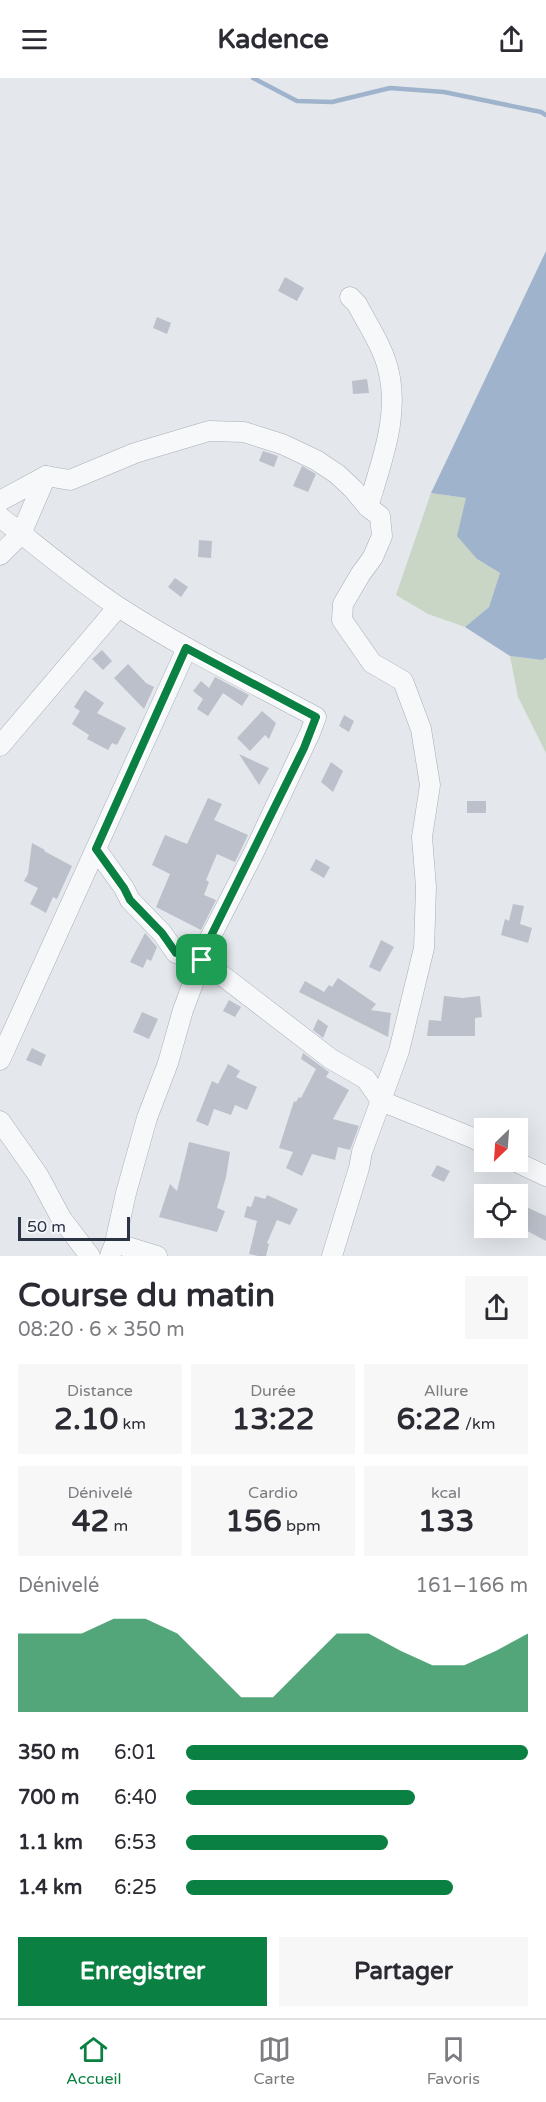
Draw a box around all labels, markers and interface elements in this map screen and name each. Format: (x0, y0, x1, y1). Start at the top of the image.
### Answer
icon: menu (18, 23, 51, 56)
text: Kadence (217, 23, 329, 56)
icon: share (495, 23, 528, 56)
pin (176, 934, 227, 985)
icon: arrive (185, 943, 218, 976)
north arrow (474, 1118, 528, 1172)
map controls (474, 1118, 528, 1238)
button: locate (474, 1184, 528, 1238)
scale bar (18, 1214, 130, 1242)
text: 50 m (27, 1217, 66, 1237)
text: Course du matin (18, 1276, 275, 1315)
button: share (465, 1276, 528, 1339)
text: 08:20 · 6 × 350 m (18, 1318, 185, 1342)
text: Distance (67, 1381, 133, 1401)
text: Durée (250, 1381, 296, 1401)
text: Allure (424, 1381, 468, 1401)
text: 2.10 (54, 1401, 118, 1438)
text: 13:22 (231, 1401, 315, 1438)
text: 6:22 (397, 1401, 461, 1438)
text: km (118, 1414, 146, 1434)
text: /km (461, 1414, 495, 1434)
text: Dénivelé (68, 1483, 132, 1503)
text: Cardio (248, 1483, 298, 1503)
text: kcal (431, 1483, 461, 1503)
text: 42 (72, 1503, 109, 1540)
text: 156 (225, 1503, 282, 1540)
text: 133 (418, 1503, 474, 1540)
text: m (109, 1516, 128, 1536)
text: bpm (282, 1516, 321, 1536)
text: Dénivelé (18, 1574, 99, 1598)
text: 161–166 m (415, 1574, 528, 1598)
text: 350 m (18, 1741, 79, 1765)
text: 6:01 (114, 1741, 157, 1765)
text: 700 m (18, 1786, 79, 1810)
text: 6:40 (114, 1786, 157, 1810)
text: 1.1 km (18, 1831, 83, 1855)
text: 6:53 (114, 1831, 157, 1855)
text: 1.4 km (18, 1876, 82, 1900)
text: 6:25 (114, 1876, 157, 1900)
button: Enregistrer (18, 1937, 267, 2006)
button: Partager (279, 1937, 528, 2006)
tab: Accueil (66, 2033, 122, 2089)
tab: Carte (253, 2033, 295, 2089)
tab: Favoris (427, 2033, 480, 2089)

